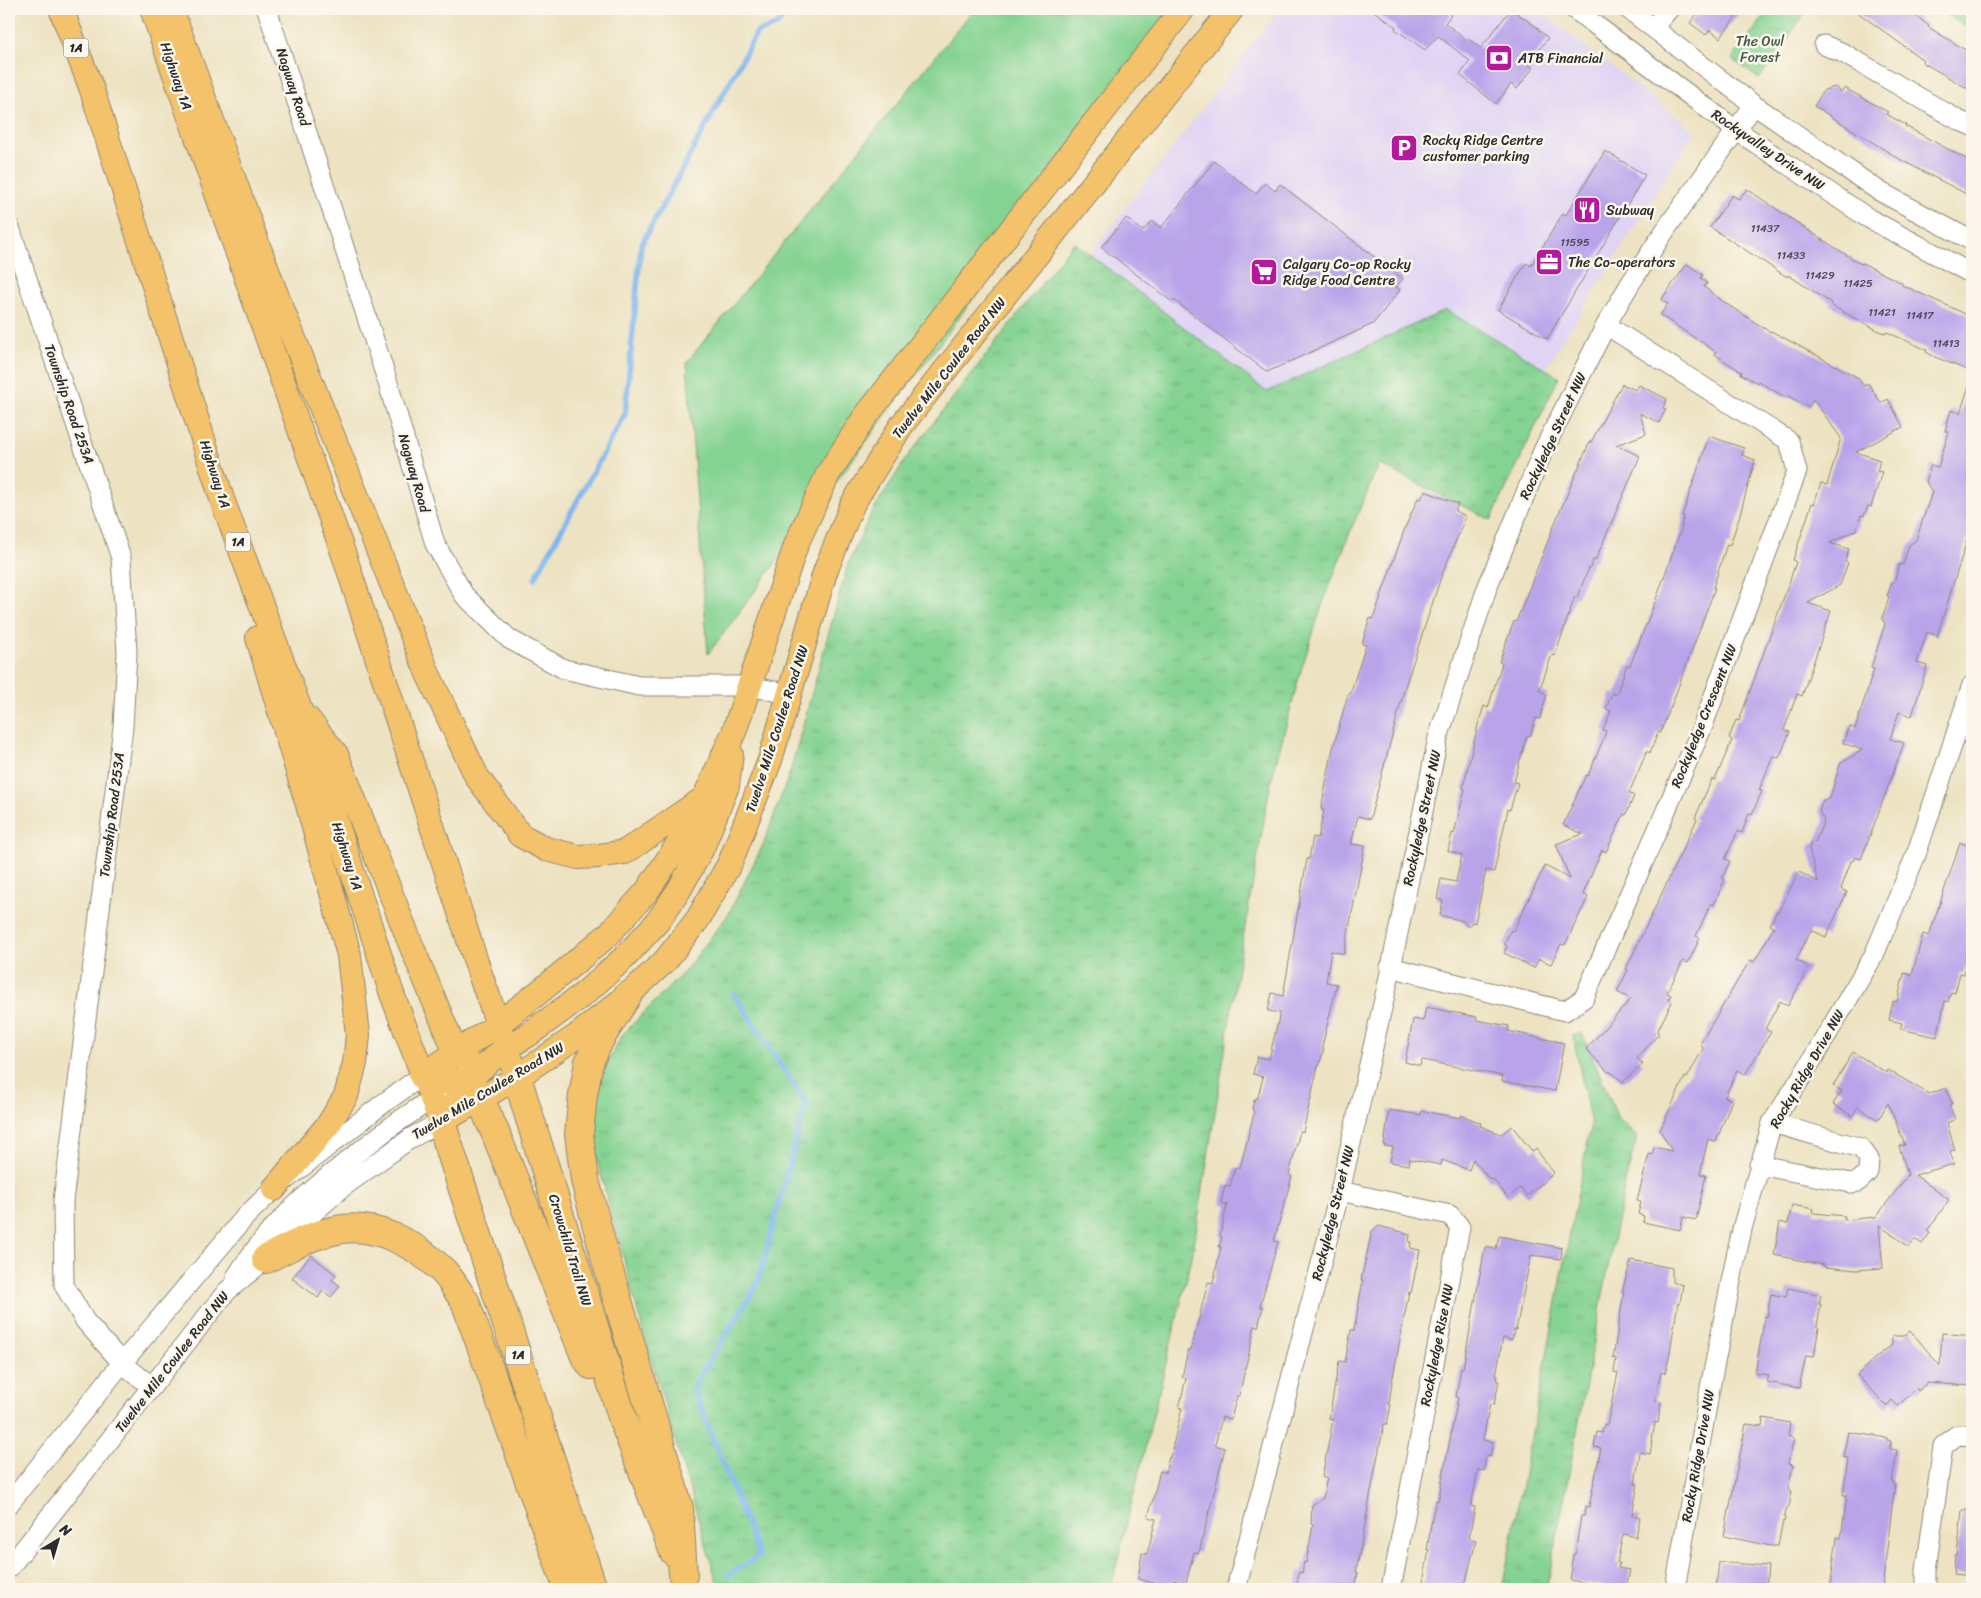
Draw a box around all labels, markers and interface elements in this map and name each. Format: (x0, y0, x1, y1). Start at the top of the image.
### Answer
park label: The Owl Forest (1736, 29, 1785, 70)
road number: 1A (64, 38, 88, 58)
street label: Highway 1A (153, 38, 199, 114)
bank icon: ATB Financial (1484, 43, 1514, 73)
street label: Nagway Road (269, 45, 318, 131)
place label: ATB Financial (1517, 46, 1604, 71)
street label: Rockyvalley Drive NW (1706, 103, 1830, 197)
place label: Rocky Ridge Centre customer parking (1423, 128, 1543, 169)
parking icon: Rocky Ridge Centre customer parking (1389, 133, 1419, 163)
restaurant icon: Subway (1572, 195, 1602, 225)
place label: Subway (1606, 198, 1655, 223)
house number: 11437 (1751, 219, 1780, 238)
house number: 11595 (1560, 233, 1590, 252)
house number: 11433 (1777, 246, 1805, 265)
office icon: The Co-operators (1534, 247, 1564, 277)
place label: The Co-operators (1568, 250, 1676, 275)
place label: Calgary Co-op Rocky Ridge Food Centre (1283, 252, 1412, 293)
supermarket icon: Calgary Co-op Rocky Ridge Food Centre (1249, 257, 1279, 287)
house number: 11429 (1805, 266, 1835, 285)
house number: 11425 (1843, 274, 1873, 293)
street label: Twelve Mile Coulee Road NW (885, 291, 1013, 445)
house number: 11421 (1868, 303, 1896, 322)
house number: 11417 (1906, 306, 1934, 325)
house number: 11413 (1932, 334, 1960, 353)
street label: Township Road 253A (37, 340, 101, 468)
street label: Rockyledge Street NW (1512, 368, 1594, 504)
street label: Nagway Road (391, 431, 438, 517)
street label: Highway 1A (192, 436, 238, 512)
road number: 1A (226, 532, 250, 552)
street label: Rockyledge Crescent NW (1664, 640, 1744, 792)
street label: Twelve Mile Coulee Road NW (738, 642, 816, 816)
street label: Rockyledge Street NW (1395, 748, 1449, 888)
street label: Township Road 253A (92, 751, 132, 879)
street label: Highway 1A (324, 818, 370, 894)
street label: Rocky Ridge Drive NW (1763, 1005, 1851, 1133)
street label: Twelve Mile Coulee Road NW (407, 1035, 569, 1147)
street label: Rockyledge Street NW (1304, 1143, 1362, 1283)
street label: Crowchild Trail NW (541, 1191, 599, 1309)
street label: Rockyledge Rise NW (1413, 1282, 1461, 1408)
street label: Twelve Mile Coulee Road NW (108, 1285, 236, 1439)
road number: 1A (506, 1346, 530, 1364)
street label: Rocky Ridge Drive NW (1674, 1388, 1722, 1524)
north arrow (32, 1516, 82, 1566)
text: N (53, 1517, 77, 1543)

